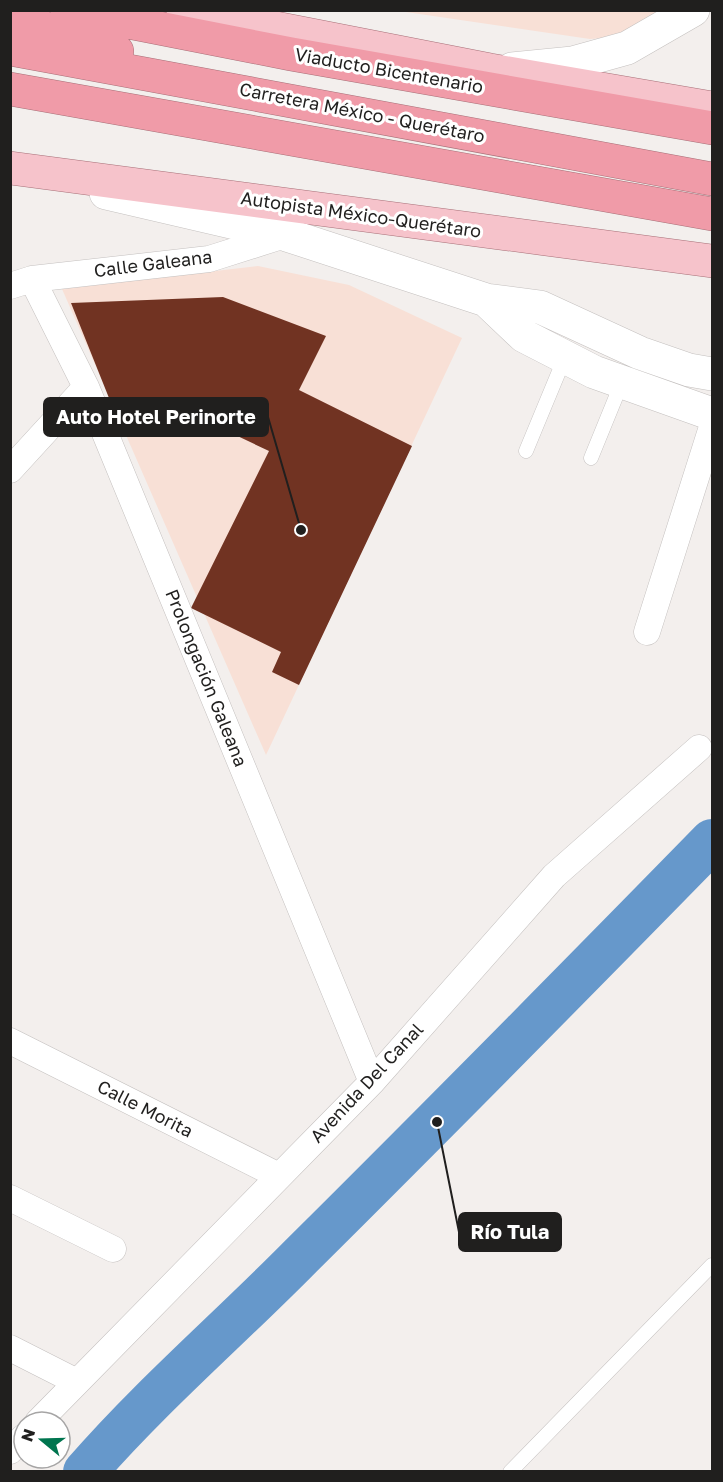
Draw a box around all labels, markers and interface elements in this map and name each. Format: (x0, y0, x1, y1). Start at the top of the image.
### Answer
street label: Viaducto Bicentenario (293, 43, 485, 97)
street label: Carretera México - Querétaro (238, 77, 487, 147)
street label: Autopista México-Querétaro (239, 186, 483, 242)
street label: Calle Galeana (92, 245, 213, 281)
callout: Auto Hotel Perinorte (44, 398, 268, 436)
text: Auto Hotel Perinorte (56, 404, 256, 428)
street label: Prolongación Galeana (161, 586, 253, 770)
street label: Avenida Del Canal (305, 1018, 427, 1147)
street label: Calle Morita (94, 1075, 197, 1142)
callout: Río Tula (459, 1213, 561, 1251)
text: Río Tula (471, 1219, 549, 1243)
north arrow (12, 1410, 72, 1470)
text: N (16, 1426, 39, 1444)

